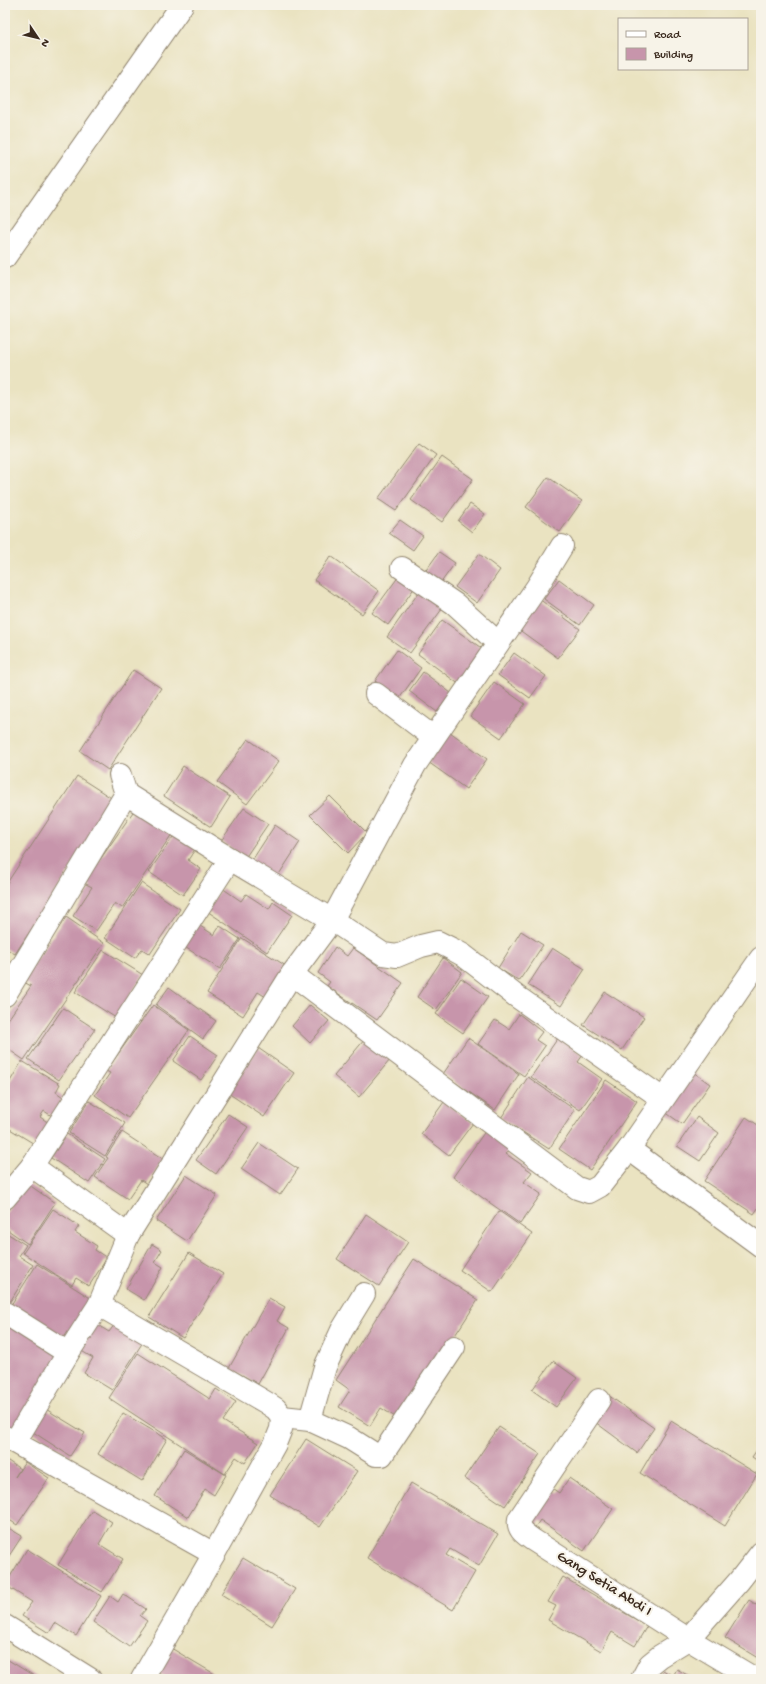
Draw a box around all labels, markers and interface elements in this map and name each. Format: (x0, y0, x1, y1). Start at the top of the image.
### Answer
north arrow (18, 18, 58, 58)
legend (618, 18, 748, 70)
text: Road (654, 29, 681, 43)
text: N (38, 36, 52, 49)
text: Building (653, 49, 693, 63)
street label: Gang Setia Abdi I (553, 1548, 655, 1620)

